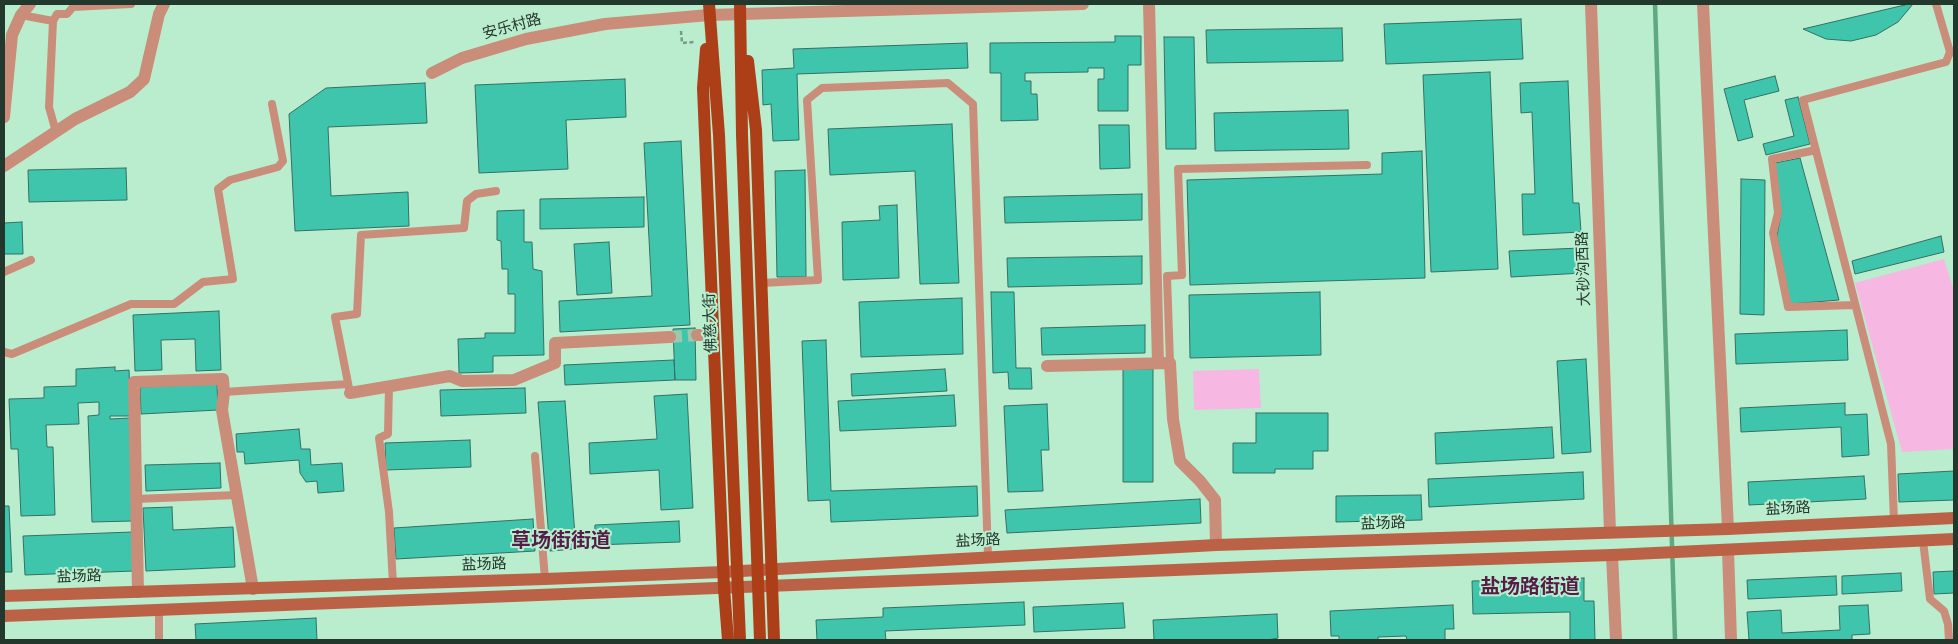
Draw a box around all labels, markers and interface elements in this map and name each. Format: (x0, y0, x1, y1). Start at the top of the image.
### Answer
street label: 安乐村路 (481, 11, 543, 43)
street label: 大砂沟西路 (1574, 231, 1594, 307)
street label: 佛慈大街 (701, 293, 721, 353)
street label: 盐场路 (1765, 499, 1811, 519)
street label: 盐场路 (1360, 514, 1406, 534)
district label: 草场街街道 (511, 530, 611, 554)
street label: 盐场路 (955, 531, 1001, 551)
street label: 盐场路 (461, 555, 507, 575)
street label: 盐场路 (56, 567, 102, 587)
district label: 盐场路街道 (1480, 576, 1580, 600)

